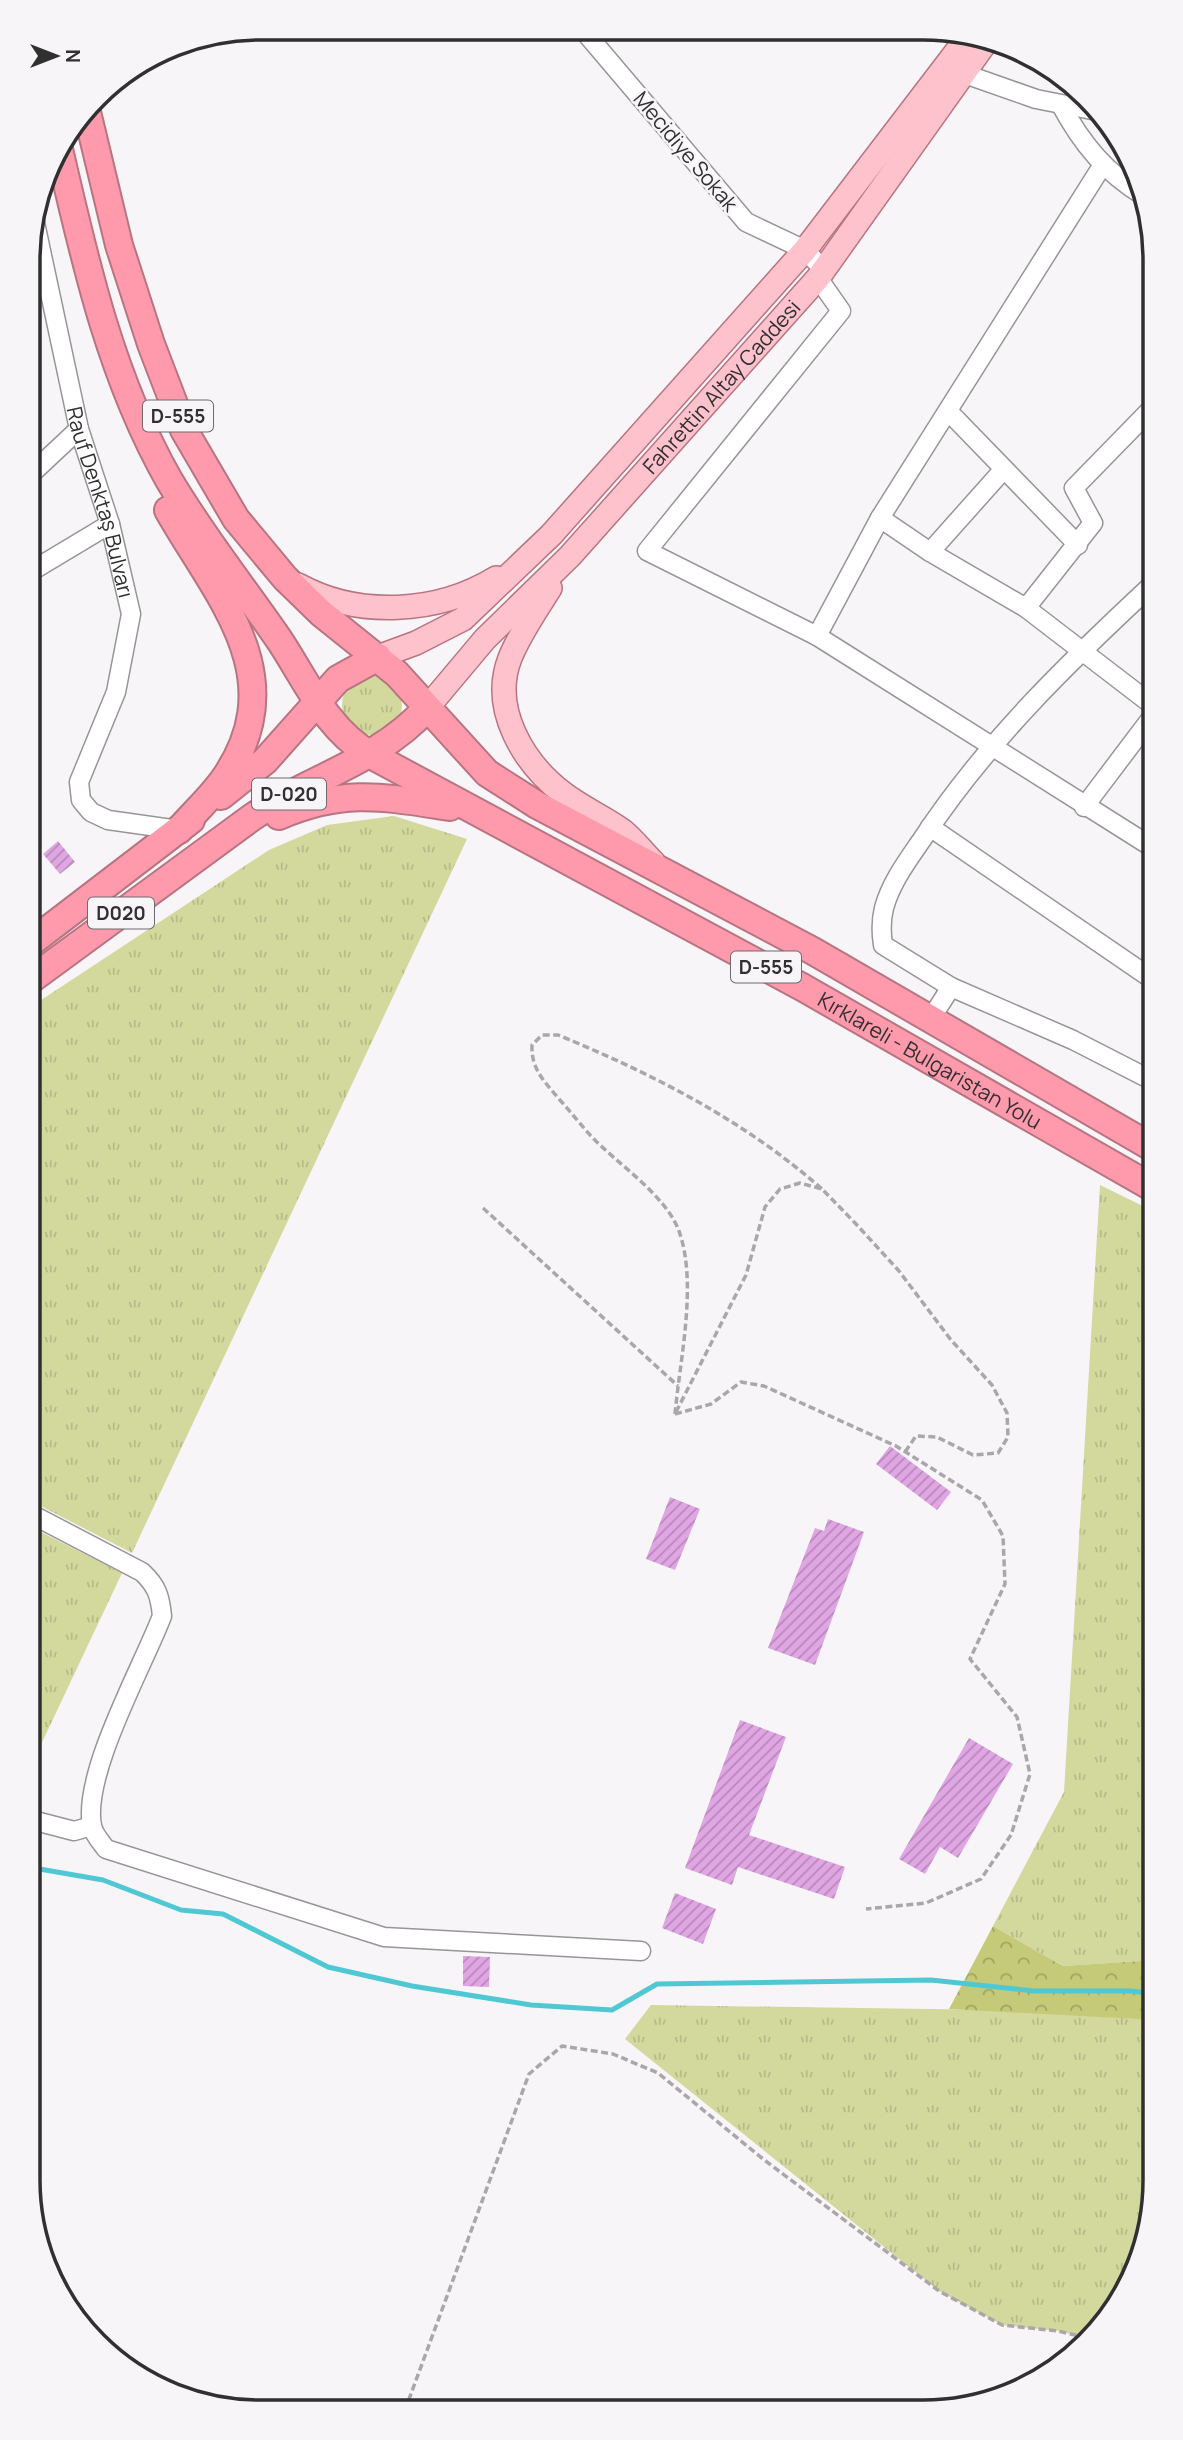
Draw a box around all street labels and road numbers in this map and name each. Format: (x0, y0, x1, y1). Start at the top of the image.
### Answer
street label: Mecidiye Sokak (628, 85, 745, 217)
street label: Fahrettin Altay Caddesi (636, 294, 806, 479)
road number: D-555 (143, 400, 213, 432)
street label: Rauf Denktaş Bulvarı (61, 404, 141, 600)
road number: D-020 (252, 778, 326, 810)
road number: D020 (88, 897, 154, 928)
road number: D-555 (731, 951, 801, 982)
street label: Kırklareli - Bulgaristan Yolu (813, 985, 1047, 1135)

